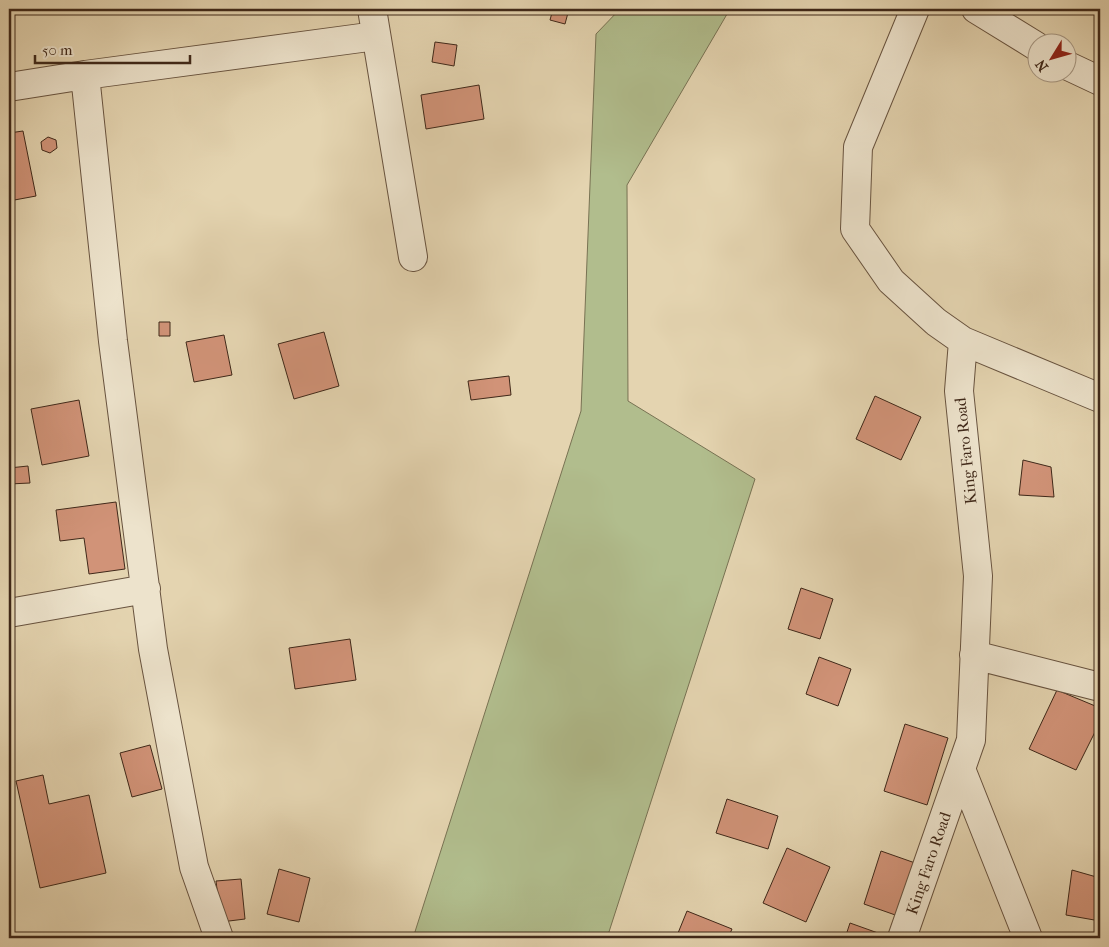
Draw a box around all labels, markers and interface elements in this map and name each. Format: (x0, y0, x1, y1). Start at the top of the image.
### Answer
scale bar (35, 32, 190, 64)
north arrow (1026, 32, 1076, 82)
text: 50 m (42, 41, 73, 59)
text: N (1032, 56, 1052, 75)
street label: King Faro Road (950, 396, 981, 505)
street label: King Faro Road (902, 809, 955, 917)

